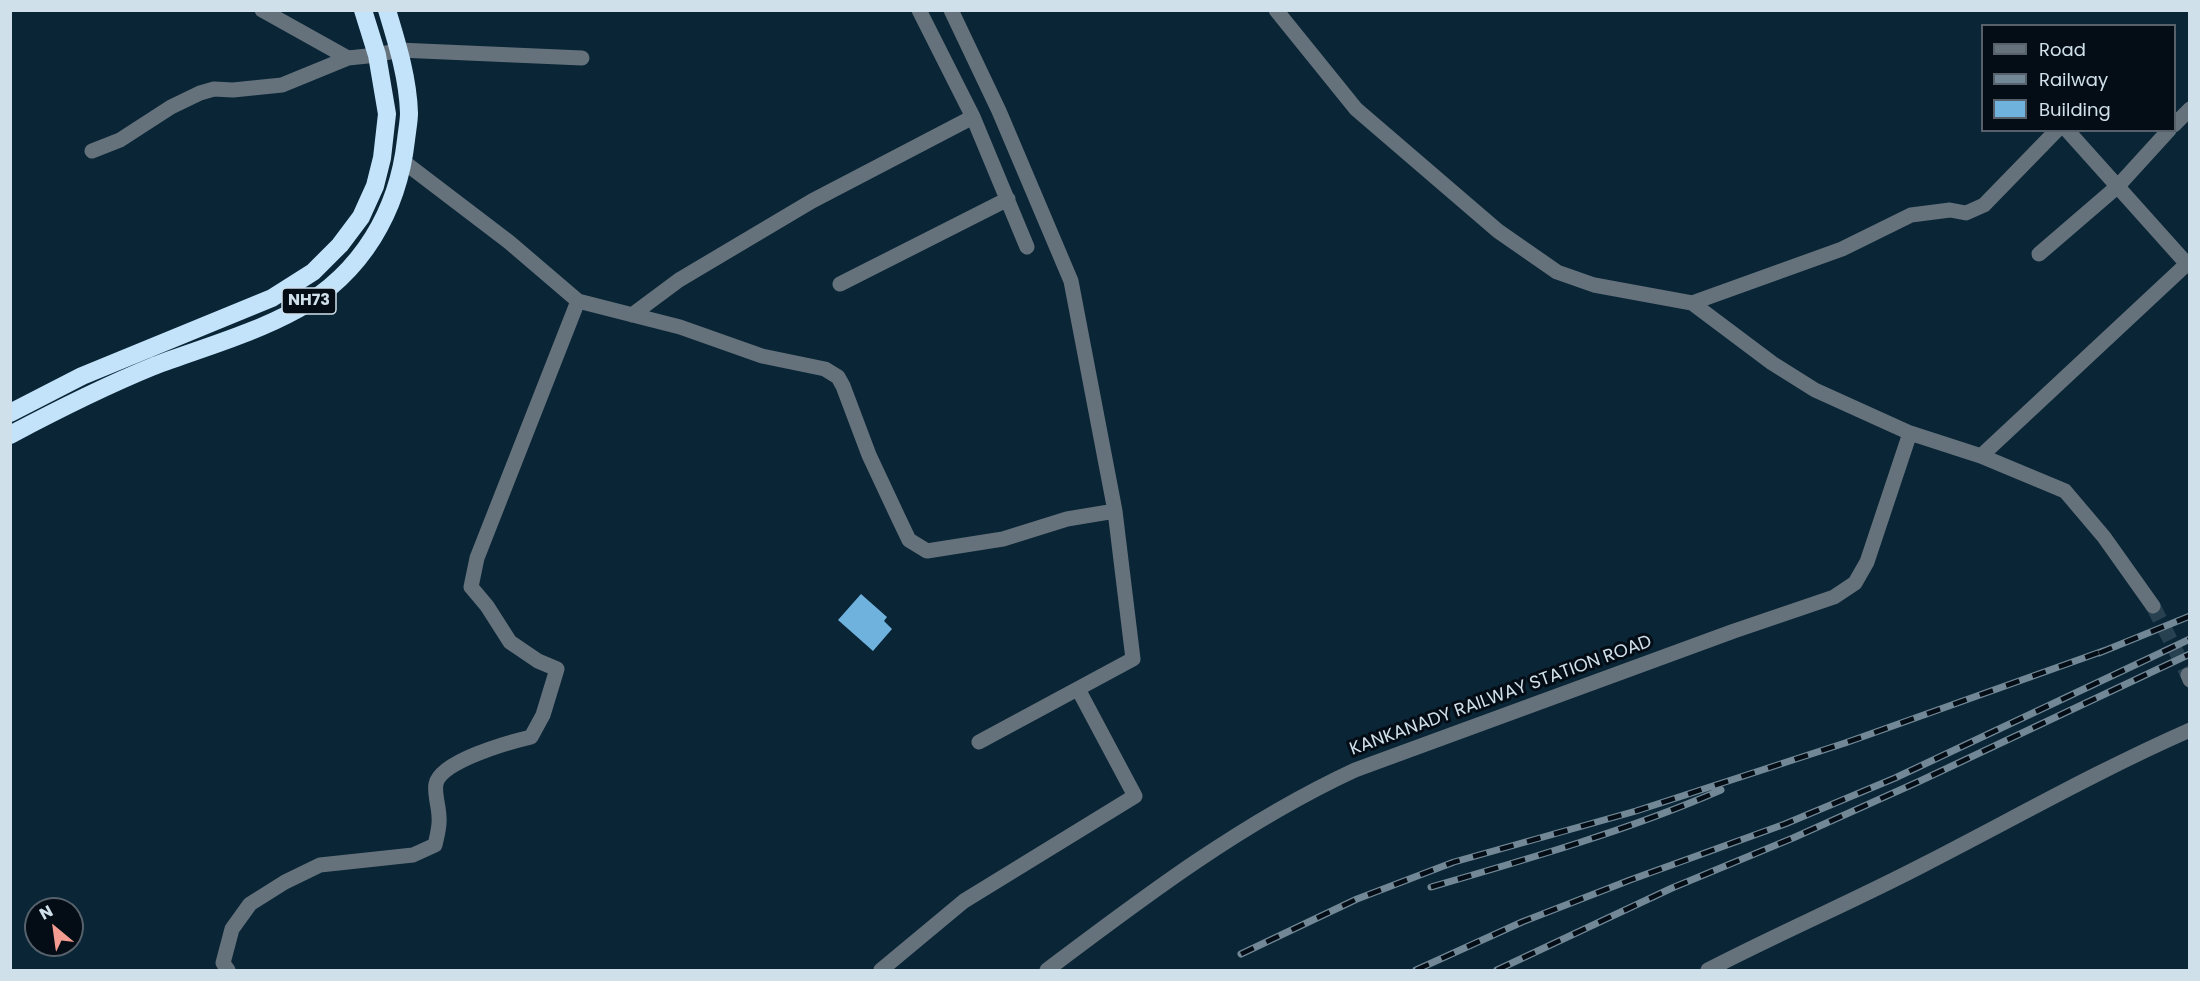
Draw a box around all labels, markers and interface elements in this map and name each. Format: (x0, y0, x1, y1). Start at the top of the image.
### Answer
legend (1981, 24, 2176, 132)
text: Road (2039, 37, 2086, 62)
text: Railway (2039, 67, 2108, 92)
text: Building (2039, 97, 2111, 122)
road number: NH73 (282, 288, 336, 314)
street label: KANKANADY RAILWAY STATION ROAD (1347, 631, 1655, 761)
north arrow (24, 897, 84, 957)
text: N (35, 900, 57, 926)

